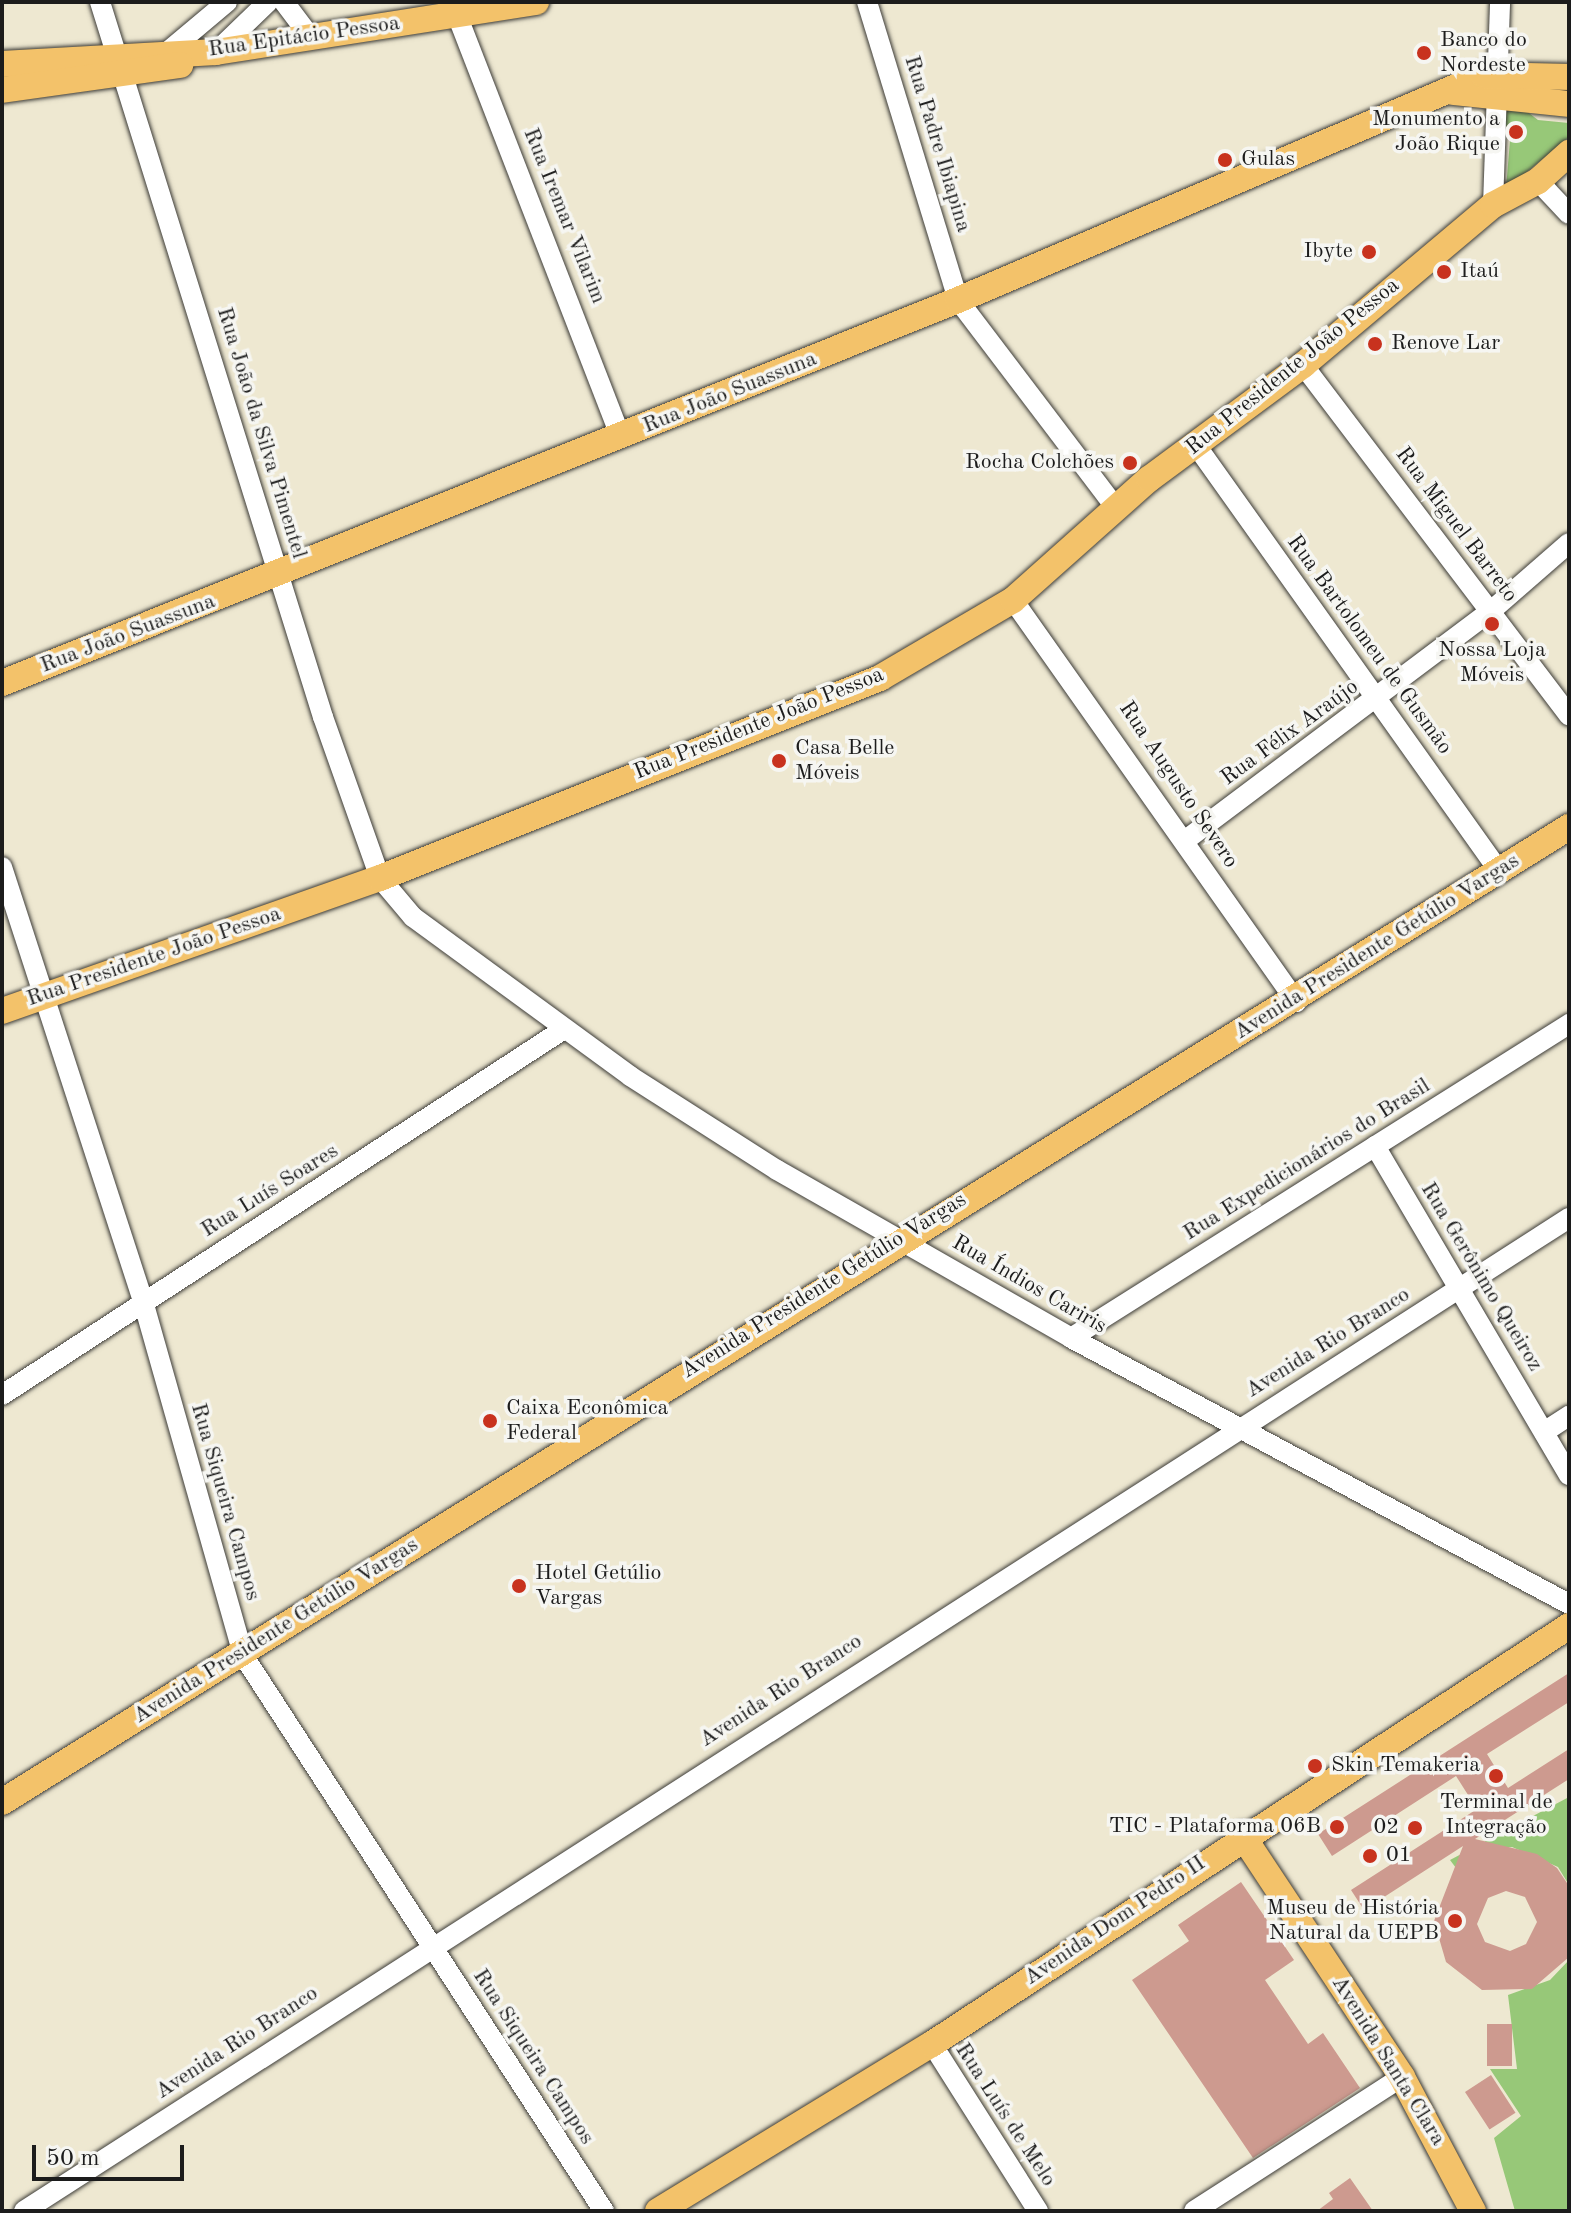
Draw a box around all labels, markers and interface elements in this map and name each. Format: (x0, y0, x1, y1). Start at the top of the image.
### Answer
street label: Rua Epitácio Pessoa (207, 10, 401, 64)
place label: Banco do Nordeste (1440, 27, 1527, 78)
marker: Banco do Nordeste (1415, 44, 1433, 62)
street label: Rua Padre Ibiapina (898, 53, 976, 235)
place label: Monumento a João Rique (1372, 106, 1500, 158)
marker: Monumento a João Rique (1507, 123, 1525, 141)
street label: Rua Iremar Vilarim (517, 124, 611, 308)
place label: Gulas (1241, 147, 1295, 173)
marker: Gulas (1216, 151, 1234, 169)
place label: Ibyte (1304, 239, 1353, 265)
marker: Ibyte (1360, 243, 1378, 261)
place label: Itaú (1460, 259, 1499, 285)
marker: Itaú (1435, 263, 1453, 281)
street label: Rua Presidente João Pessoa (1181, 273, 1405, 461)
street label: Rua João da Silva Pimentel (210, 304, 312, 562)
place label: Renove Lar (1391, 331, 1500, 357)
marker: Renove Lar (1366, 335, 1384, 353)
street label: Rua João Suassuna (639, 346, 821, 440)
street label: Rua Miguel Barreto (1389, 442, 1523, 608)
place label: Rocha Colchões (965, 450, 1114, 476)
marker: Rocha Colchões (1121, 454, 1139, 472)
street label: Rua Bartolomeu de Gusmão (1281, 530, 1457, 760)
street label: Rua João Suassuna (37, 589, 219, 679)
marker: Nossa Loja Móveis (1483, 615, 1501, 633)
place label: Nossa Loja Móveis (1438, 637, 1546, 688)
street label: Rua Presidente João Pessoa (630, 662, 888, 786)
street label: Rua Félix Araújo (1216, 674, 1364, 792)
street label: Rua Augusto Severo (1112, 697, 1244, 873)
place label: Casa Belle Móveis (795, 735, 894, 786)
marker: Casa Belle Móveis (770, 752, 788, 770)
street label: Avenida Presidente Getúlio Vargas (1230, 848, 1524, 1046)
street label: Rua Presidente João Pessoa (23, 901, 285, 1013)
street label: Rua Expedicionários do Brasil (1179, 1073, 1435, 1247)
street label: Rua Luís Soares (197, 1138, 343, 1244)
street label: Rua Gerônimo Queiroz (1414, 1178, 1548, 1376)
street label: Avenida Presidente Getúlio Vargas (677, 1187, 971, 1385)
street label: Rua Índios Cariris (947, 1230, 1111, 1340)
street label: Avenida Rio Branco (1241, 1282, 1415, 1404)
place label: Caixa Econômica Federal (506, 1395, 668, 1446)
street label: Rua Siqueira Campos (184, 1400, 266, 1604)
marker: Caixa Econômica Federal (481, 1412, 499, 1430)
street label: Avenida Presidente Getúlio Vargas (129, 1532, 423, 1730)
place label: Hotel Getúlio Vargas (535, 1560, 661, 1612)
marker: Hotel Getúlio Vargas (510, 1577, 528, 1595)
street label: Avenida Rio Branco (695, 1629, 867, 1753)
place label: Skin Temakeria (1331, 1753, 1480, 1779)
marker: Skin Temakeria (1306, 1757, 1324, 1775)
marker: Terminal de Integração (1487, 1767, 1505, 1785)
place label: Terminal de Integração (1439, 1789, 1553, 1840)
place label: TIC - Plataforma 06B (1109, 1814, 1321, 1840)
place label: 02 (1373, 1815, 1399, 1841)
marker: TIC - Plataforma 06B (1328, 1818, 1346, 1836)
marker: 02 (1406, 1819, 1424, 1837)
place label: 01 (1386, 1843, 1412, 1869)
marker: 01 (1361, 1847, 1379, 1865)
street label: Avenida Dom Pedro II (1019, 1851, 1211, 1991)
place label: Museu de História Natural da UEPB (1266, 1895, 1439, 1946)
marker: Museu de História Natural da UEPB (1446, 1912, 1464, 1930)
street label: Rua Siqueira Campos (466, 1964, 600, 2150)
street label: Avenida Santa Clara (1325, 1971, 1451, 2151)
street label: Avenida Rio Branco (151, 1981, 323, 2105)
street label: Rua Luís de Melo (949, 2038, 1061, 2192)
scale bar (36, 2129, 188, 2179)
text: 50 m (46, 2147, 100, 2171)

